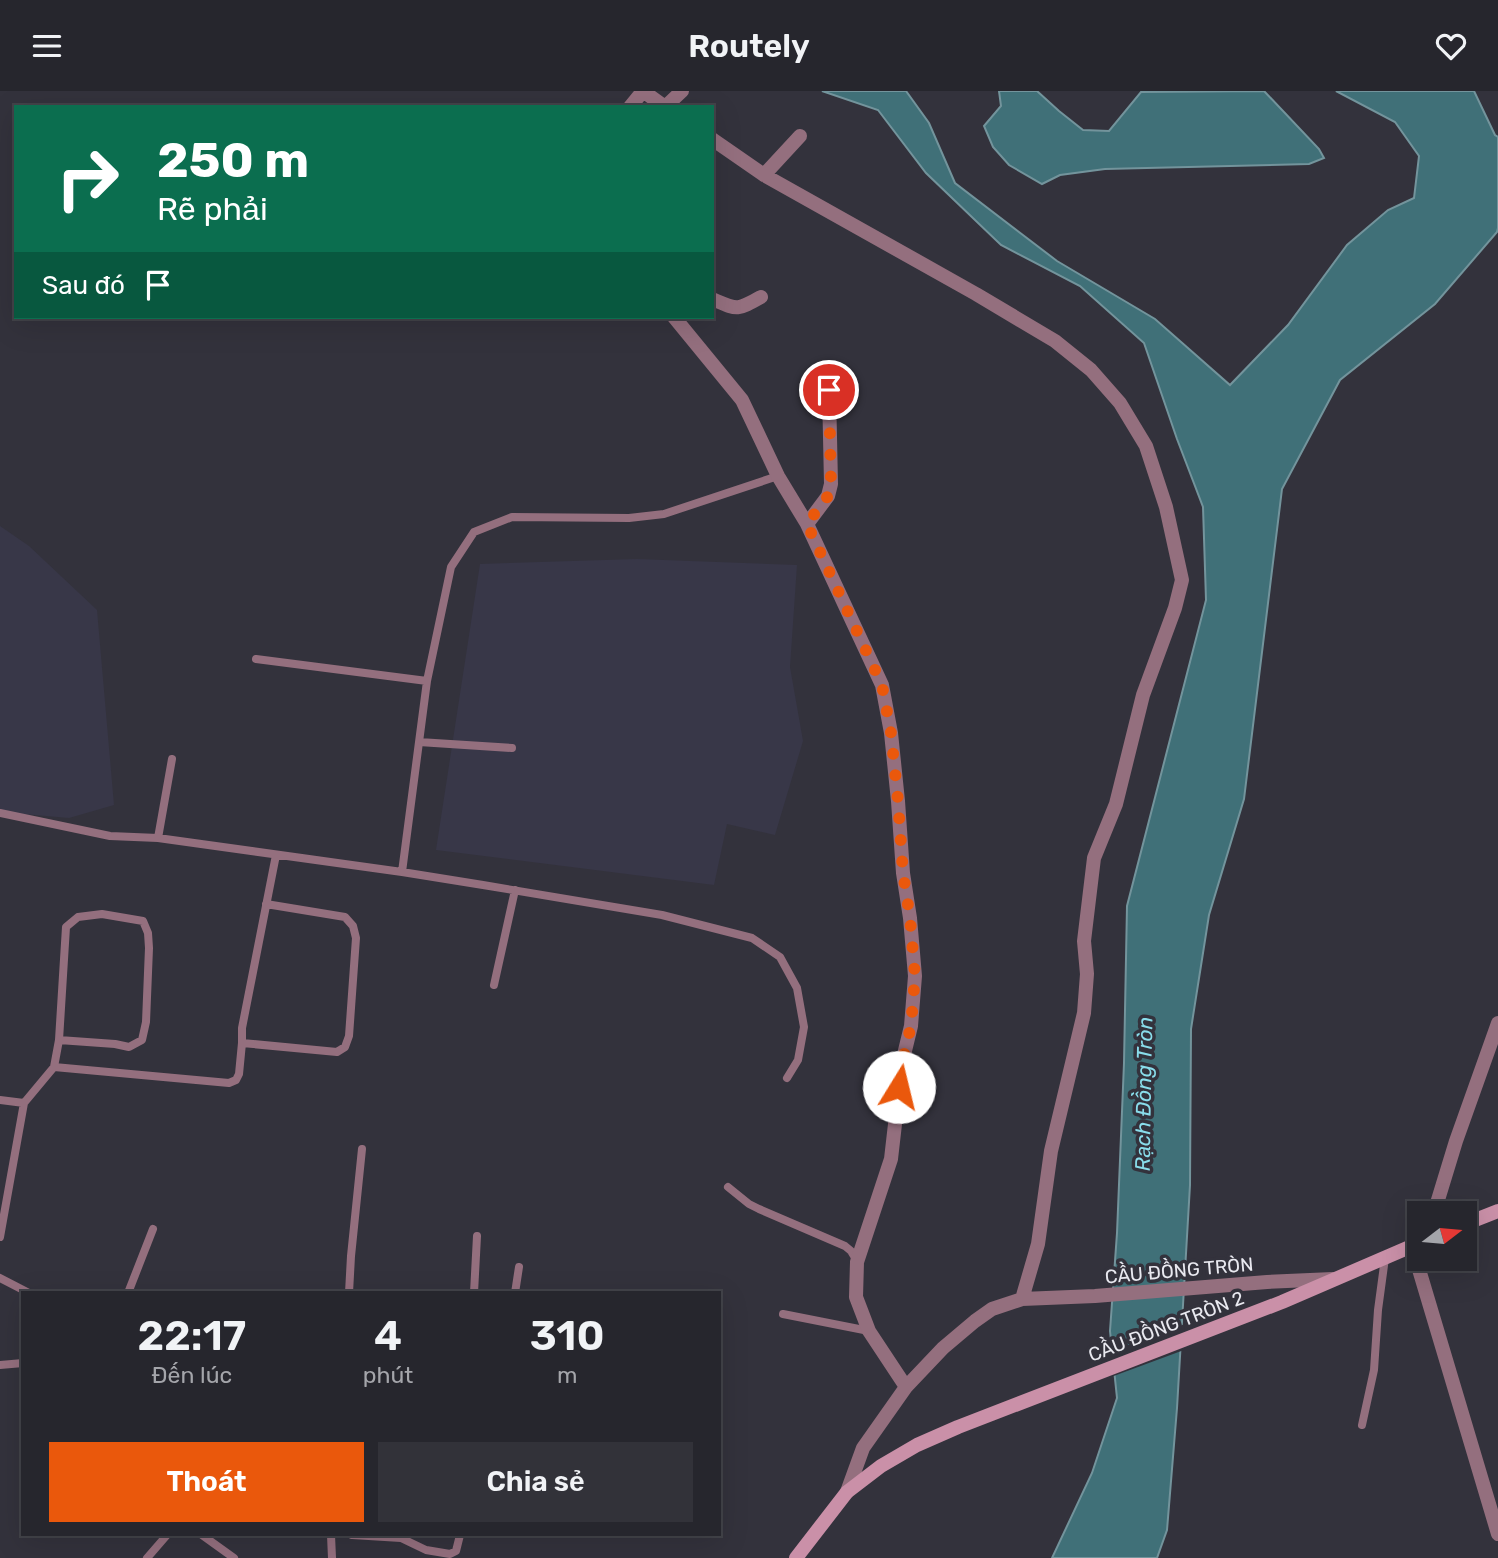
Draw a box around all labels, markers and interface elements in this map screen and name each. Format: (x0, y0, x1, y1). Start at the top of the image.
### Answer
icon: menu (28, 27, 66, 65)
text: Routely (688, 27, 810, 65)
icon: heart (1432, 27, 1470, 65)
text: 250 m (157, 131, 309, 189)
icon: right (42, 133, 133, 224)
text: Rẽ phải (157, 190, 268, 228)
icon: arrive (139, 266, 177, 304)
text: Sau đó (42, 270, 125, 301)
pin (799, 360, 859, 420)
icon: arrive (810, 371, 848, 409)
water label: Rạch Đồng Tròn (1130, 1016, 1157, 1172)
position arrow (862, 1050, 936, 1124)
north arrow (1407, 1201, 1477, 1271)
map controls (1407, 1201, 1477, 1271)
street label: CẦU ĐỒNG TRÒN (1104, 1250, 1254, 1288)
street label: CẦU ĐỒNG TRÒN 2 (1084, 1284, 1247, 1367)
text: 22:17 (138, 1311, 246, 1361)
text: 4 (374, 1311, 402, 1361)
text: 310 (530, 1311, 604, 1361)
text: Đến lúc (152, 1361, 232, 1389)
text: phút (363, 1361, 413, 1389)
text: m (557, 1361, 577, 1389)
button: Thoát (49, 1442, 364, 1522)
button: Chia sẻ (378, 1442, 693, 1522)

